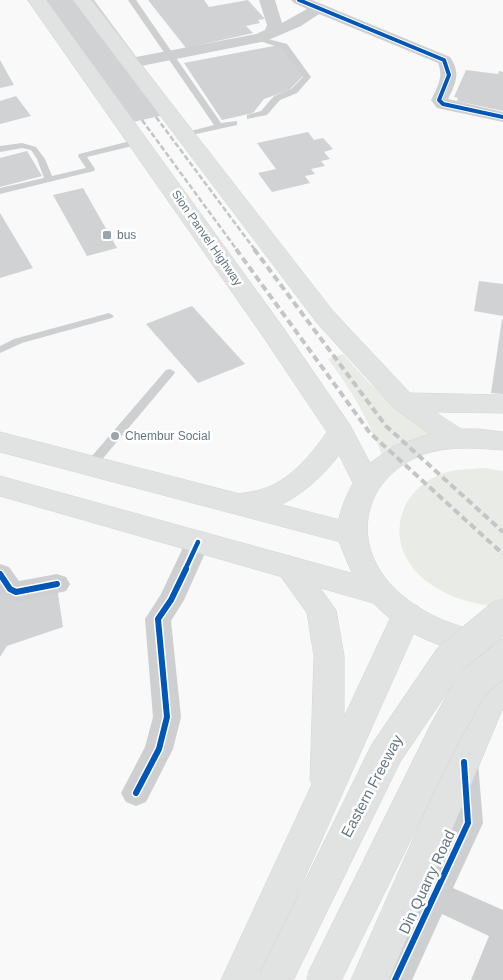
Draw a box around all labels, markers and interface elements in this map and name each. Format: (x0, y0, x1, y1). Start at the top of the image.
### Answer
street label: Sion Panvel Highway (169, 188, 245, 288)
place label: bus (117, 228, 136, 242)
marker: bus (101, 229, 113, 241)
place label: Chembur Social (125, 429, 210, 443)
marker: Chembur Social (109, 430, 121, 442)
street label: Eastern Freeway (337, 731, 406, 840)
street label: Din Quarry Road (395, 827, 458, 936)

